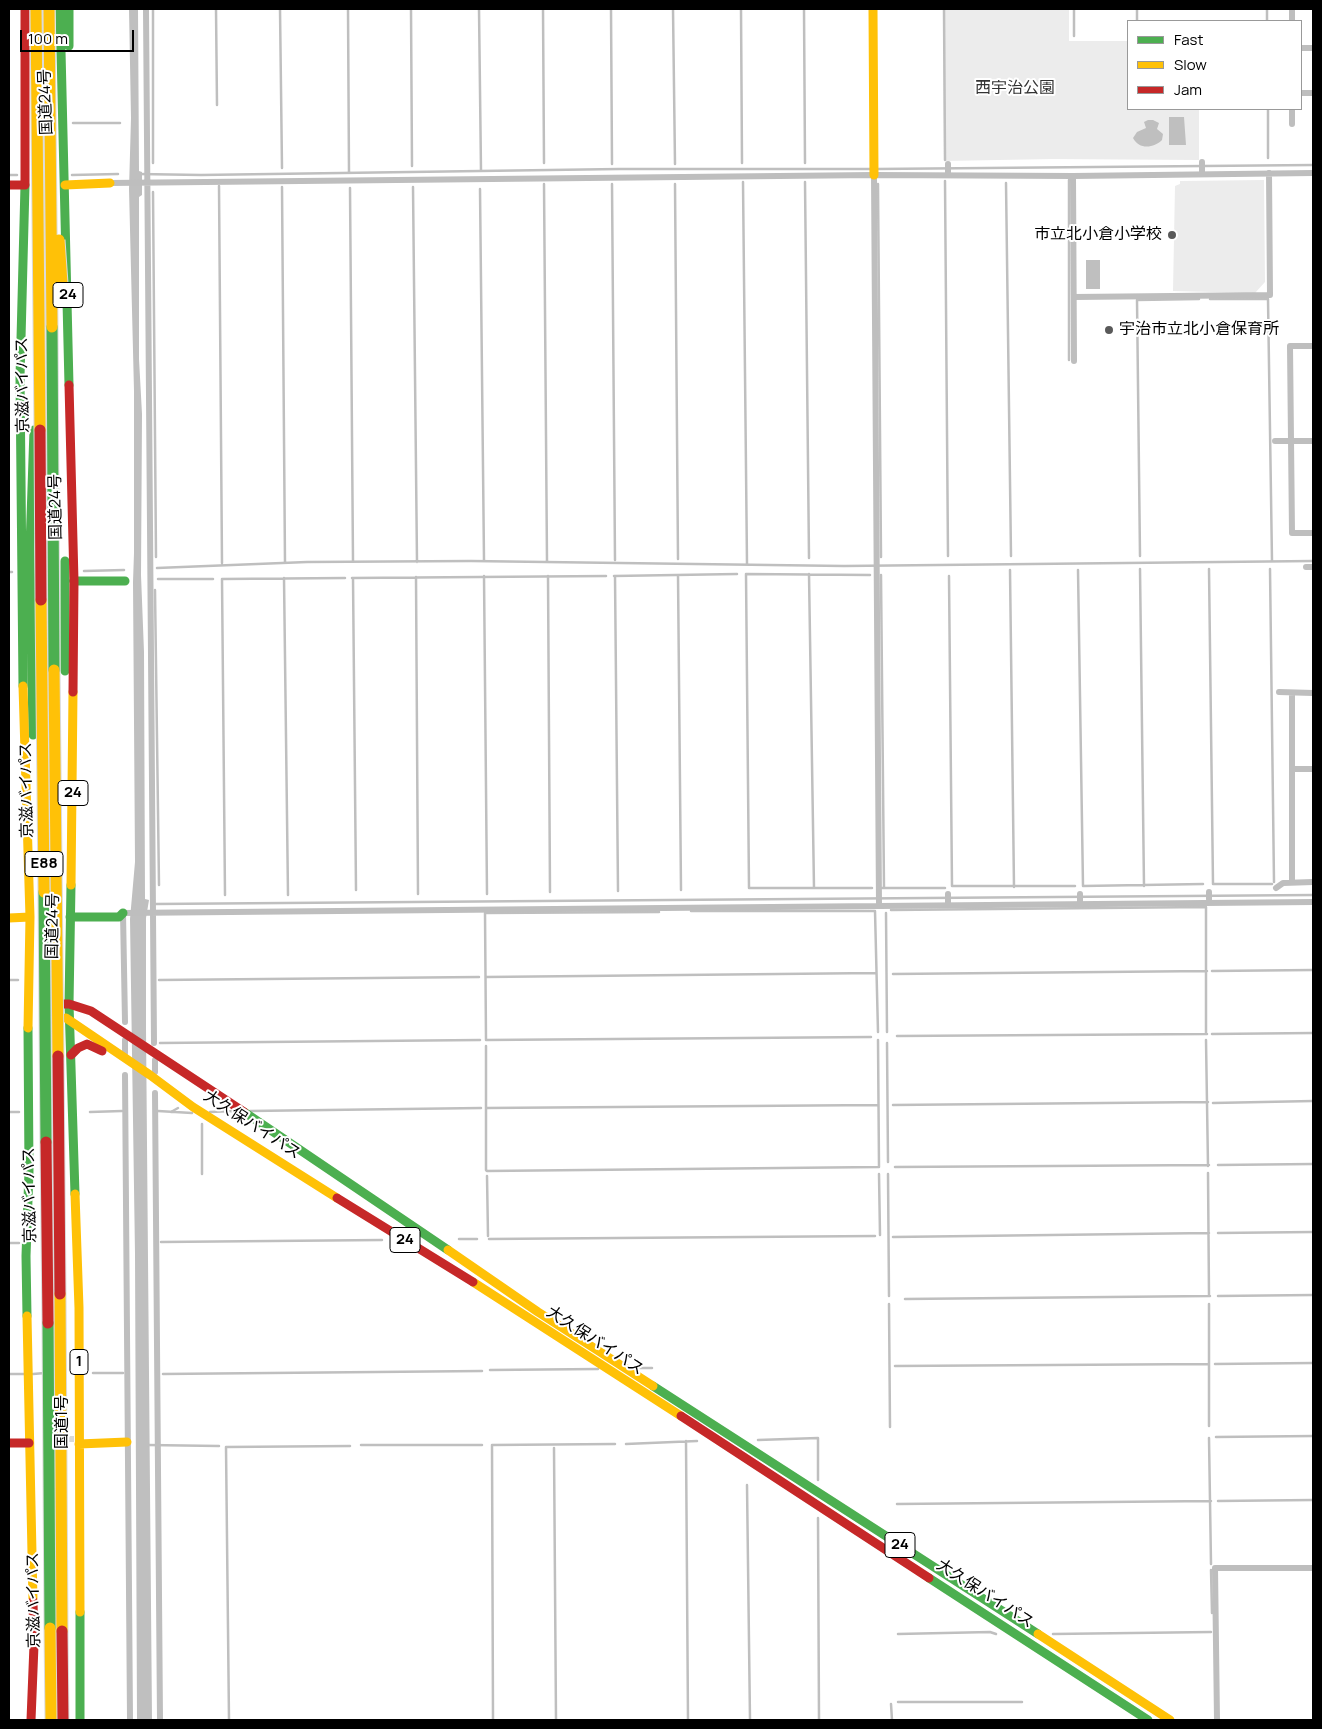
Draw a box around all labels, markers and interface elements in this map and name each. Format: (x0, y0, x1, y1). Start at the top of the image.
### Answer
scale bar (22, 20, 136, 52)
legend (1127, 20, 1302, 110)
text: 100 m (28, 28, 68, 49)
text: Fast (1174, 29, 1203, 50)
text: Slow (1174, 54, 1207, 75)
street label: 国道24号 (35, 69, 57, 135)
park label: 西宇治公園 (975, 79, 1055, 99)
text: Jam (1174, 79, 1202, 100)
place label: 市立北小倉小学校 (1034, 225, 1162, 245)
marker: 市立北小倉小学校 (1166, 229, 1178, 241)
road number: 24 (53, 282, 83, 308)
place label: 宇治市立北小倉保育所 (1119, 320, 1279, 340)
marker: 宇治市立北小倉保育所 (1103, 324, 1115, 336)
street label: 京滋バイパス (13, 337, 33, 433)
street label: 国道24号 (46, 474, 66, 540)
street label: 京滋バイパス (17, 742, 37, 838)
road number: 24 (58, 780, 88, 806)
road number: E88 (25, 852, 63, 876)
street label: 国道24号 (43, 893, 63, 959)
street label: 大久保バイパス (200, 1086, 304, 1164)
street label: 京滋バイパス (20, 1147, 40, 1243)
road number: 24 (390, 1228, 420, 1252)
street label: 大久保バイパス (543, 1302, 647, 1380)
road number: 1 (70, 1350, 88, 1374)
street label: 国道1号 (53, 1395, 73, 1449)
road number: 24 (885, 1532, 915, 1558)
street label: 京滋バイパス (24, 1552, 44, 1648)
street label: 大久保バイパス (933, 1555, 1037, 1633)

